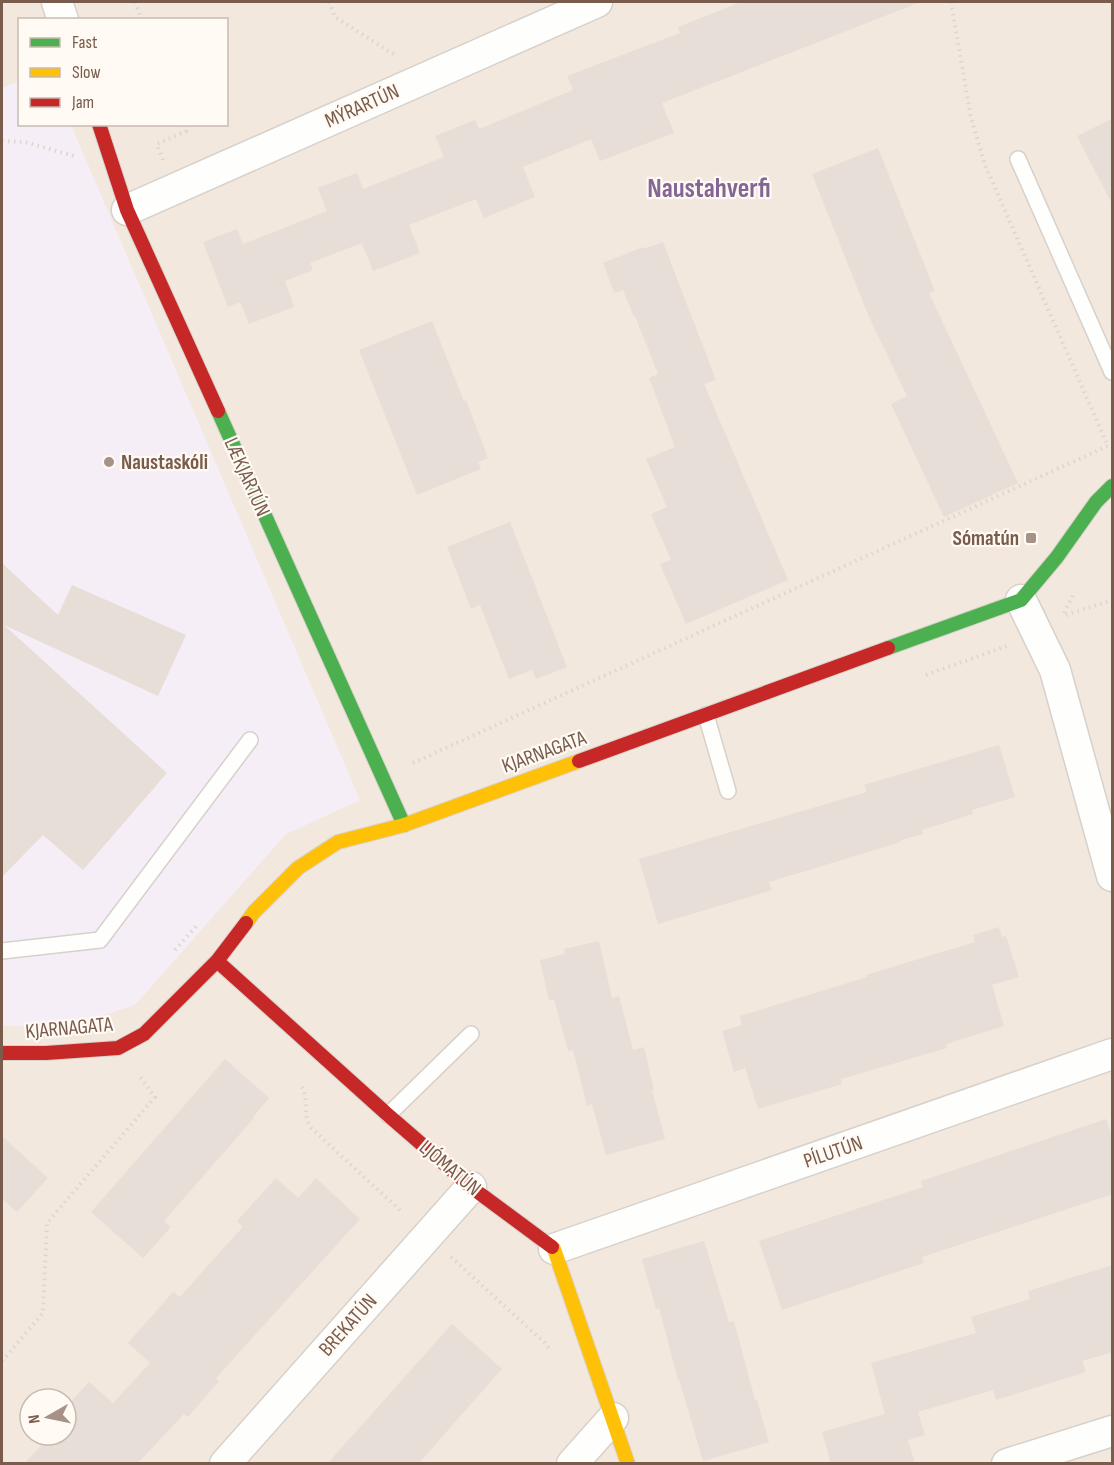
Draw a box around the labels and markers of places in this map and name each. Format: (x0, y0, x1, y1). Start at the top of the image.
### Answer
place label: Naustaskóli (121, 450, 208, 475)
marker: Naustaskóli (102, 455, 116, 469)
place label: Sómatún (952, 526, 1019, 551)
marker: Sómatún (1024, 531, 1038, 545)

